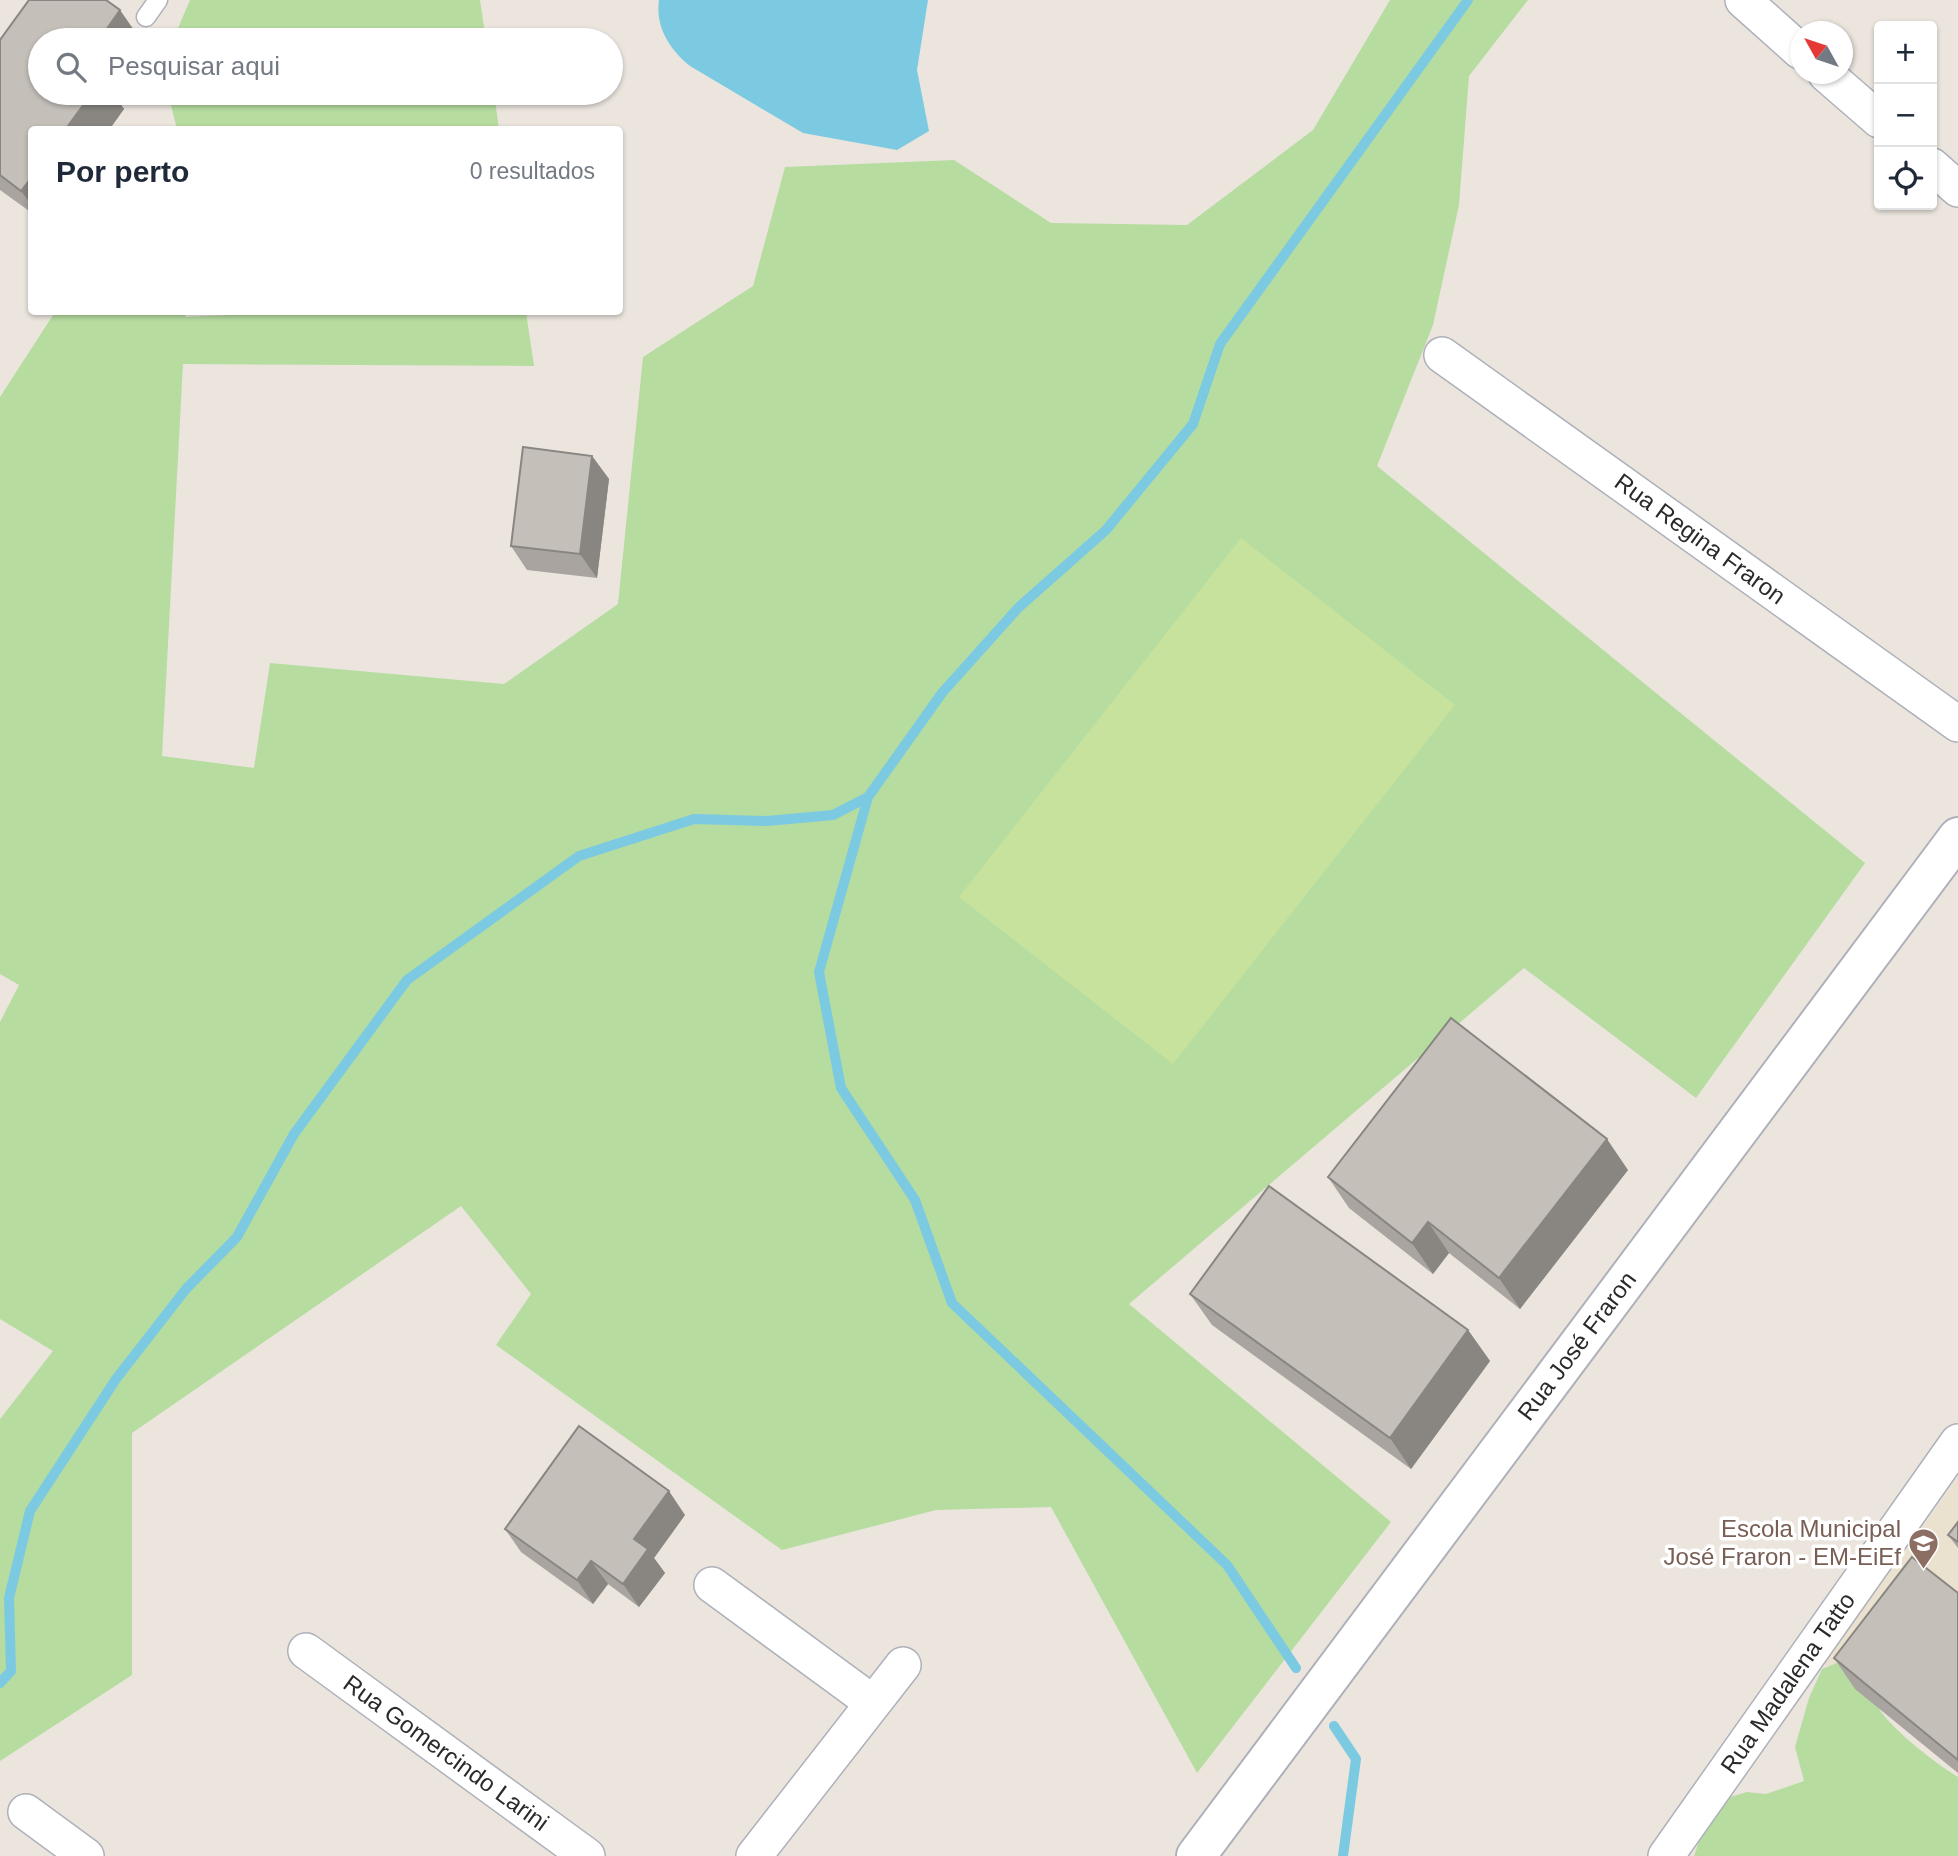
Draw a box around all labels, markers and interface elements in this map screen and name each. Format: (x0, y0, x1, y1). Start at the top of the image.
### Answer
north arrow (1790, 21, 1853, 84)
map controls (1874, 21, 1937, 210)
button: + (1874, 21, 1937, 84)
search box (28, 28, 623, 105)
icon: search (52, 48, 90, 86)
text: Pesquisar aqui (108, 51, 280, 81)
button: − (1874, 84, 1937, 147)
button: locate (1874, 147, 1937, 210)
text: Por perto (56, 155, 189, 188)
text: 0 resultados (470, 158, 595, 184)
street label: Rua Regina Fraron (1610, 468, 1791, 610)
street label: Rua José Fraron (1512, 1266, 1641, 1425)
place label: Escola Municipal José Fraron - EM-EiEf (1664, 1515, 1901, 1570)
school or university icon: Escola Municipal José Fraron - EM-EiEf (1907, 1526, 1941, 1570)
street label: Rua Madalena Tatto (1715, 1587, 1860, 1778)
street label: Rua Gomercindo Larini (339, 1669, 554, 1836)

